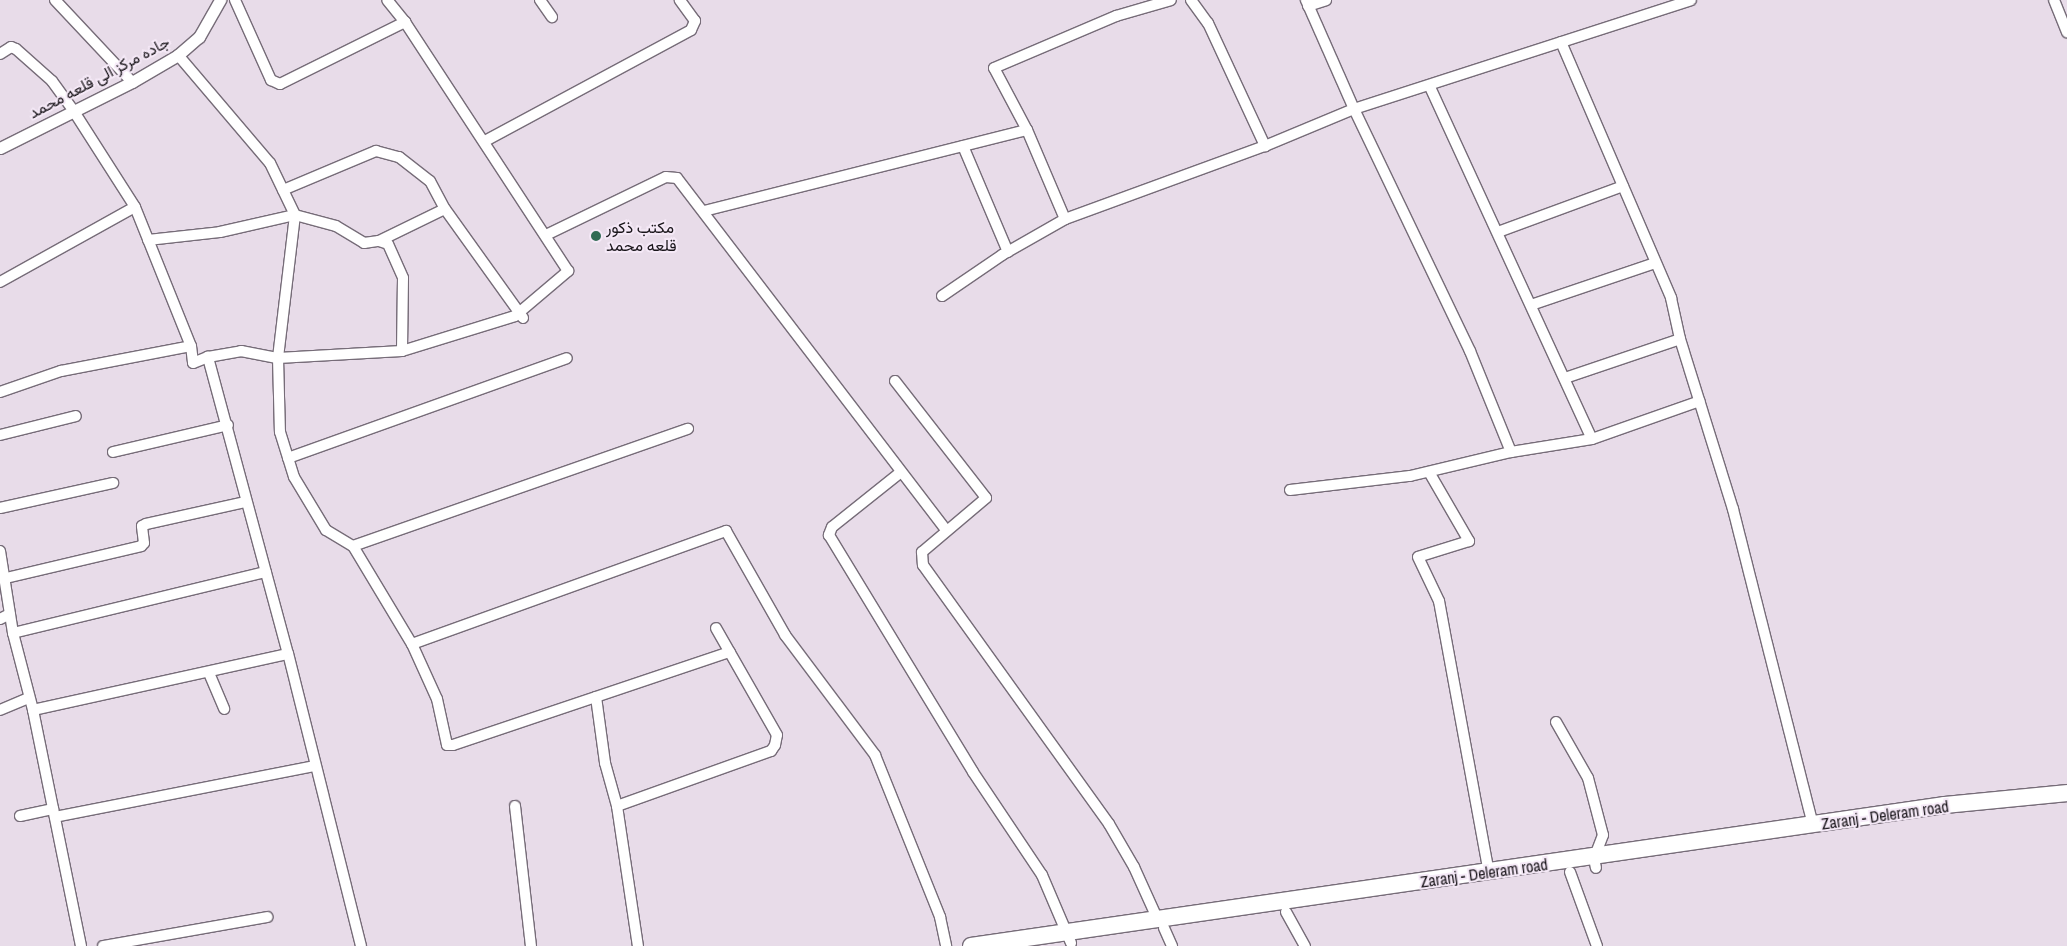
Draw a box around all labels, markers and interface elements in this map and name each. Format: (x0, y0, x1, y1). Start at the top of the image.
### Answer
street label: جاده مرکز الی قلعه محمد (25, 32, 173, 122)
place label: مکتب ذکور قلعه محمد (606, 217, 677, 255)
marker: مکتب ذکور قلعه محمد (590, 230, 602, 242)
street label: Zaranj - Deleram road (1820, 797, 1950, 833)
street label: Zaranj - Deleram road (1419, 855, 1549, 891)

